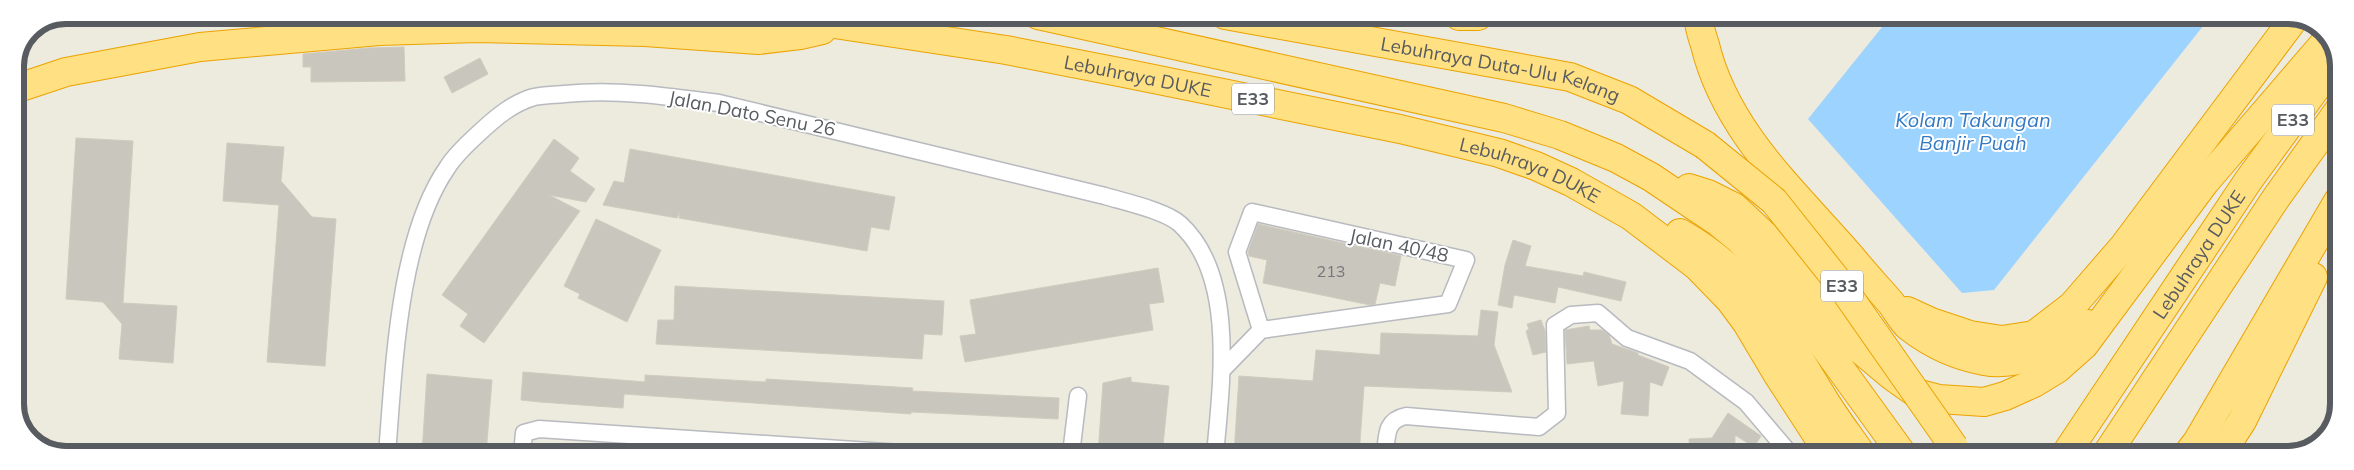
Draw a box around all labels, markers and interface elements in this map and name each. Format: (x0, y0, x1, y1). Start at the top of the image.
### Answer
street label: Lebuhraya Duta-Ulu Kelang (1379, 31, 1624, 107)
street label: Lebuhraya DUKE (1062, 50, 1214, 102)
road number: E33 (1232, 84, 1274, 115)
street label: Jalan Dato Senu 26 (666, 85, 838, 141)
road number: E33 (2272, 104, 2314, 136)
water label: Kolam Takungan Banjir Puah (1895, 107, 2051, 155)
street label: Lebuhraya DUKE (1457, 132, 1605, 208)
street label: Lebuhraya DUKE (2147, 186, 2250, 324)
street label: Jalan 40/48 (1347, 223, 1451, 267)
house number: 213 (1317, 261, 1345, 281)
road number: E33 (1821, 270, 1863, 302)

